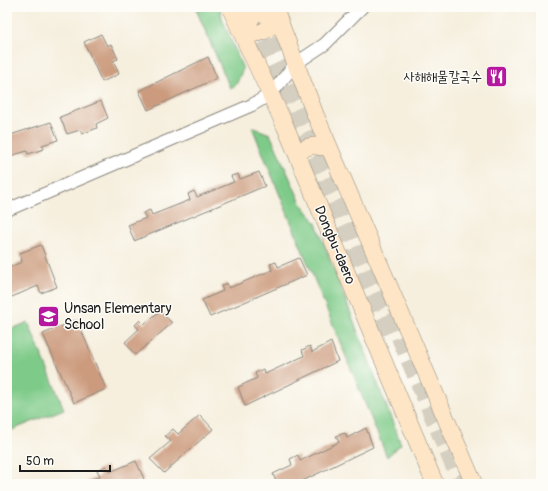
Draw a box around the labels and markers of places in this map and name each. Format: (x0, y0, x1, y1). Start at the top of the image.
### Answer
restaurant icon: 사해해물칼국수 (484, 63, 510, 89)
place label: 사해해물칼국수 (403, 68, 482, 85)
place label: Unsan Elementary School (64, 300, 172, 333)
school or university icon: Unsan Elementary School (35, 303, 61, 329)

